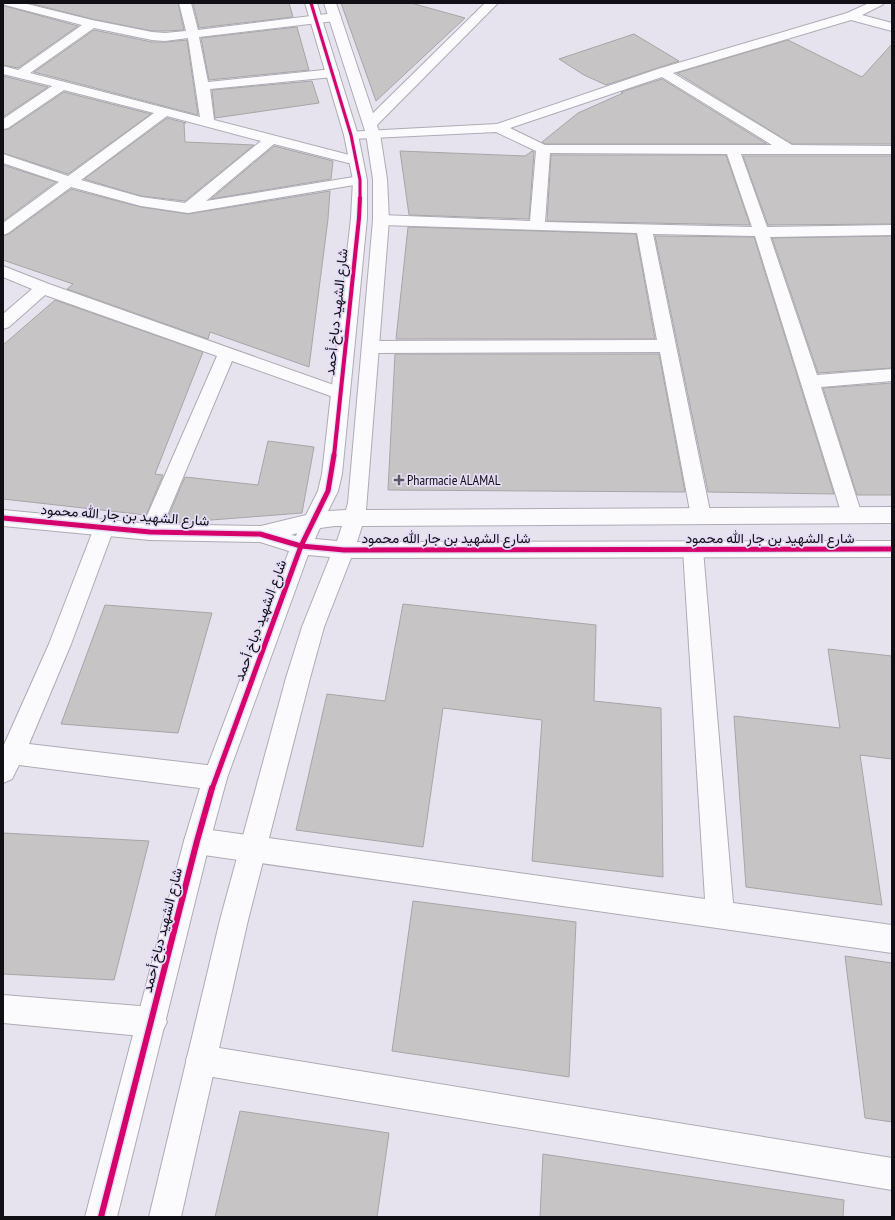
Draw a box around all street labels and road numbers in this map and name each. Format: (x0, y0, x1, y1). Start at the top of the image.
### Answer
street label: شارع الشهيد دباخ أحمد (320, 248, 354, 377)
street label: شارع الشهيد بن جار الله محمود (40, 500, 210, 532)
street label: شارع الشهيد بن جار الله محمود (361, 529, 531, 549)
street label: شارع الشهيد بن جار الله محمود (685, 529, 855, 549)
street label: شارع الشهيد دباخ أحمد (230, 557, 292, 684)
street label: شارع الشهيد دباخ أحمد (138, 866, 188, 995)

